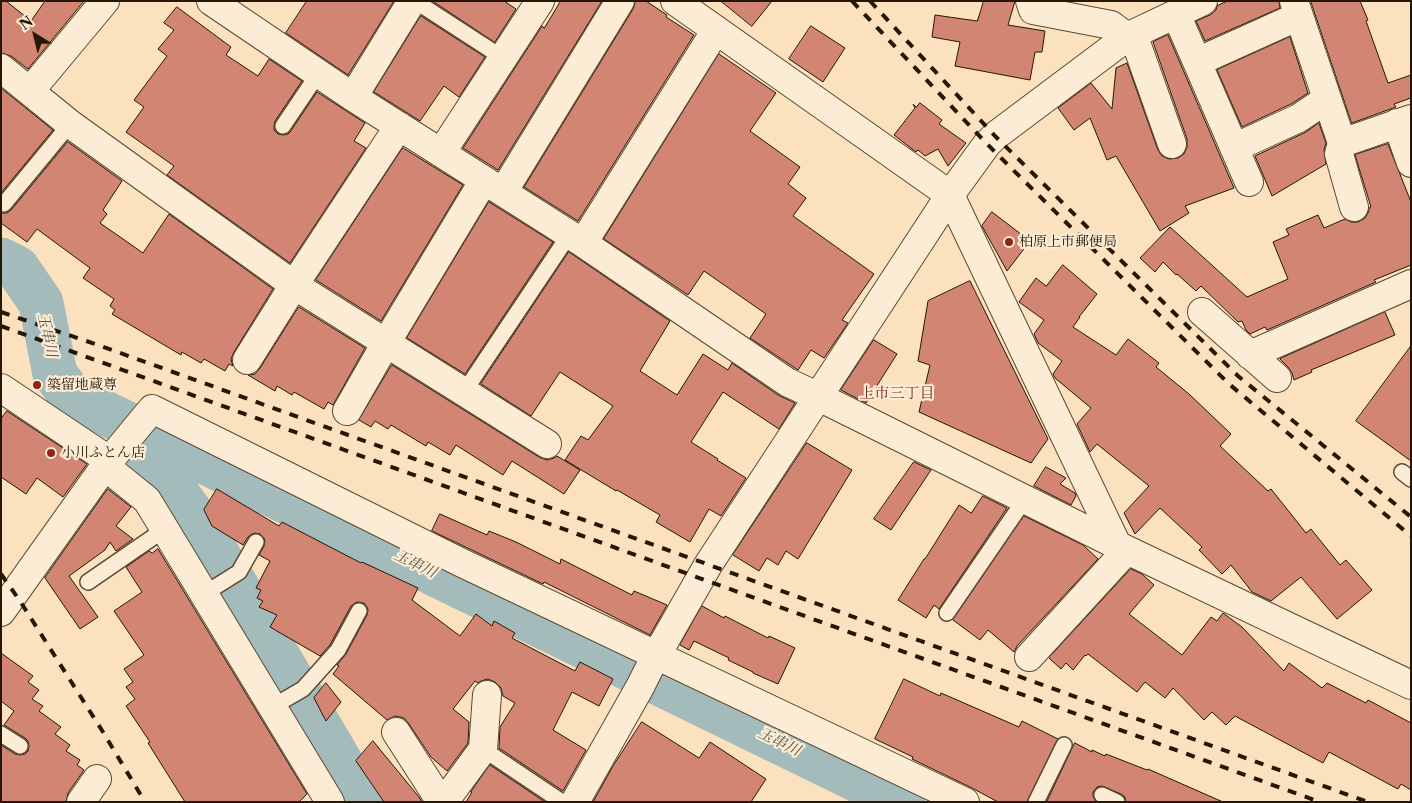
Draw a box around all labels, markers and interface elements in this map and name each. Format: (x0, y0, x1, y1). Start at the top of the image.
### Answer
north arrow (10, 10, 60, 60)
text: N (16, 12, 36, 34)
place label: 柏原上市郵便局 (1019, 234, 1117, 250)
marker: 柏原上市郵便局 (1003, 236, 1015, 248)
water label: 玉串川 (34, 311, 60, 359)
place label: 築留地蔵尊 (47, 377, 117, 393)
marker: 築留地蔵尊 (31, 379, 43, 391)
district label: 上市三丁目 (860, 385, 934, 403)
place label: 小川ふとん店 (61, 445, 145, 461)
marker: 小川ふとん店 (45, 447, 57, 459)
water label: 玉串川 (391, 546, 439, 582)
water label: 玉串川 (755, 724, 803, 760)

